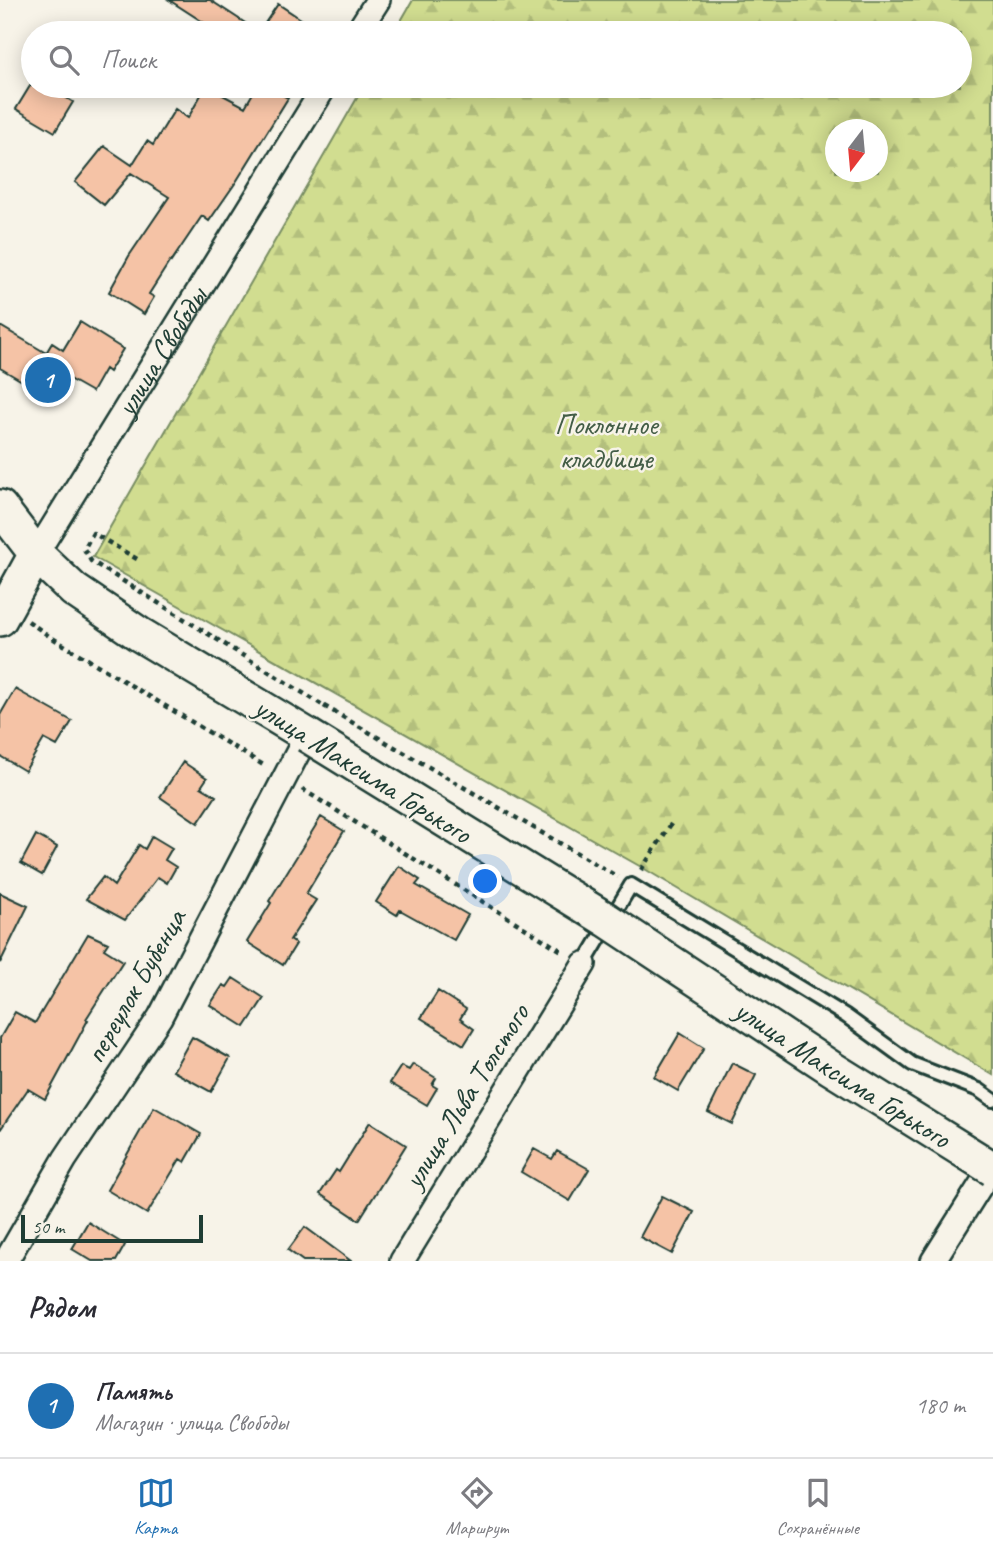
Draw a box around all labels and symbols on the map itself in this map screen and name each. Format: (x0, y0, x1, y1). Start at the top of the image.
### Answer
north arrow (825, 119, 888, 182)
street label: улица Свободы (106, 278, 216, 425)
pin: 1 (25, 354, 71, 406)
park label: Поклонное кладбище (554, 405, 660, 477)
street label: улица Максима Горького (246, 687, 480, 853)
your location (468, 864, 502, 898)
street label: переулок Бубенца (76, 900, 195, 1070)
street label: улица Максима Горького (726, 990, 959, 1158)
street label: улица Льва Толстого (393, 996, 539, 1197)
scale bar (21, 1212, 203, 1244)

